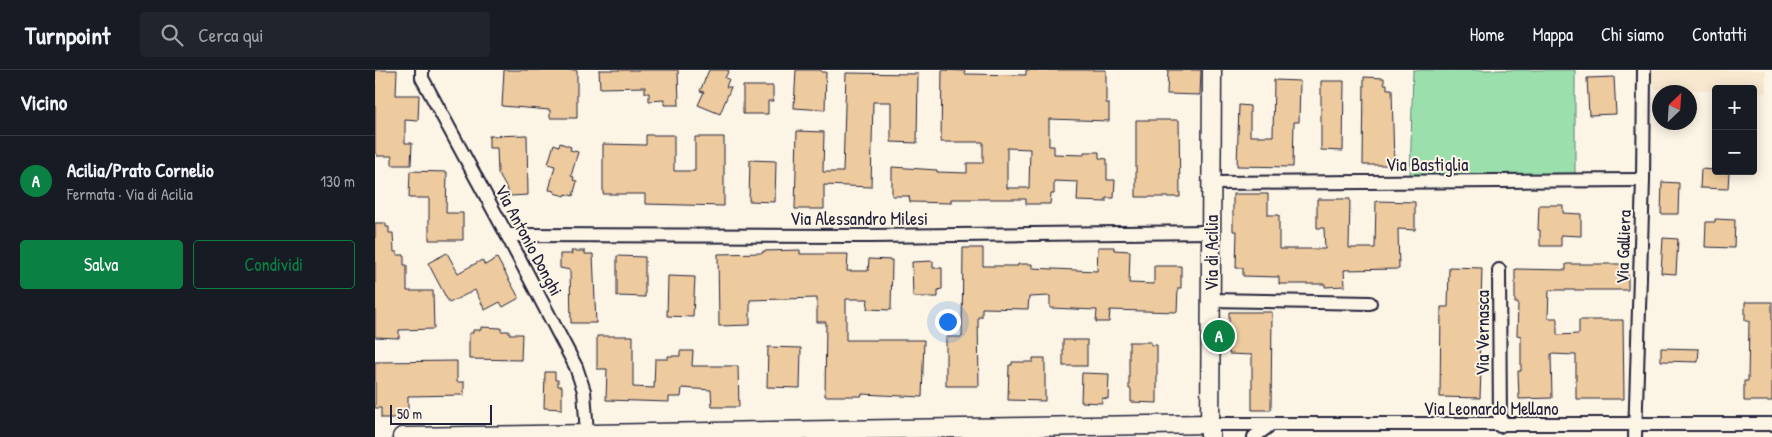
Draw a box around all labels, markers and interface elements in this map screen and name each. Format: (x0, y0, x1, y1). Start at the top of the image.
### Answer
search box (140, 12, 490, 57)
text: Turnpoint (25, 19, 110, 51)
icon: search (158, 21, 186, 49)
text: Cerca qui (198, 22, 263, 48)
text: Home (1470, 22, 1505, 47)
text: Mappa (1533, 22, 1573, 47)
text: Chi siamo (1601, 22, 1664, 47)
text: Contatti (1692, 22, 1747, 47)
north arrow (1652, 85, 1697, 130)
map controls (1712, 85, 1757, 175)
button: + (1712, 85, 1757, 130)
text: Vicino (20, 88, 67, 117)
button: − (1712, 130, 1757, 175)
street label: Via Bastiglia (1386, 152, 1468, 177)
text: Acilia/Prato Cornelio (67, 157, 214, 183)
text: A (32, 170, 40, 192)
text: 130 m (320, 170, 355, 192)
street label: Via Antonio Donghi (489, 180, 569, 300)
text: Fermata · Via di Acilia (67, 183, 193, 205)
street label: Via Alessandro Milesi (790, 206, 928, 231)
street label: Via Galliera (1609, 210, 1637, 284)
street label: Via di Acilia (1199, 215, 1224, 291)
button: Salva (20, 240, 183, 289)
button: Condividi (193, 240, 355, 289)
street label: Via Vernasca (1470, 290, 1495, 376)
your location (935, 309, 961, 335)
pin: A (1203, 317, 1235, 355)
street label: Via Leonardo Mellano (1423, 396, 1559, 421)
scale bar (390, 402, 493, 425)
text: 50 m (397, 404, 422, 423)

